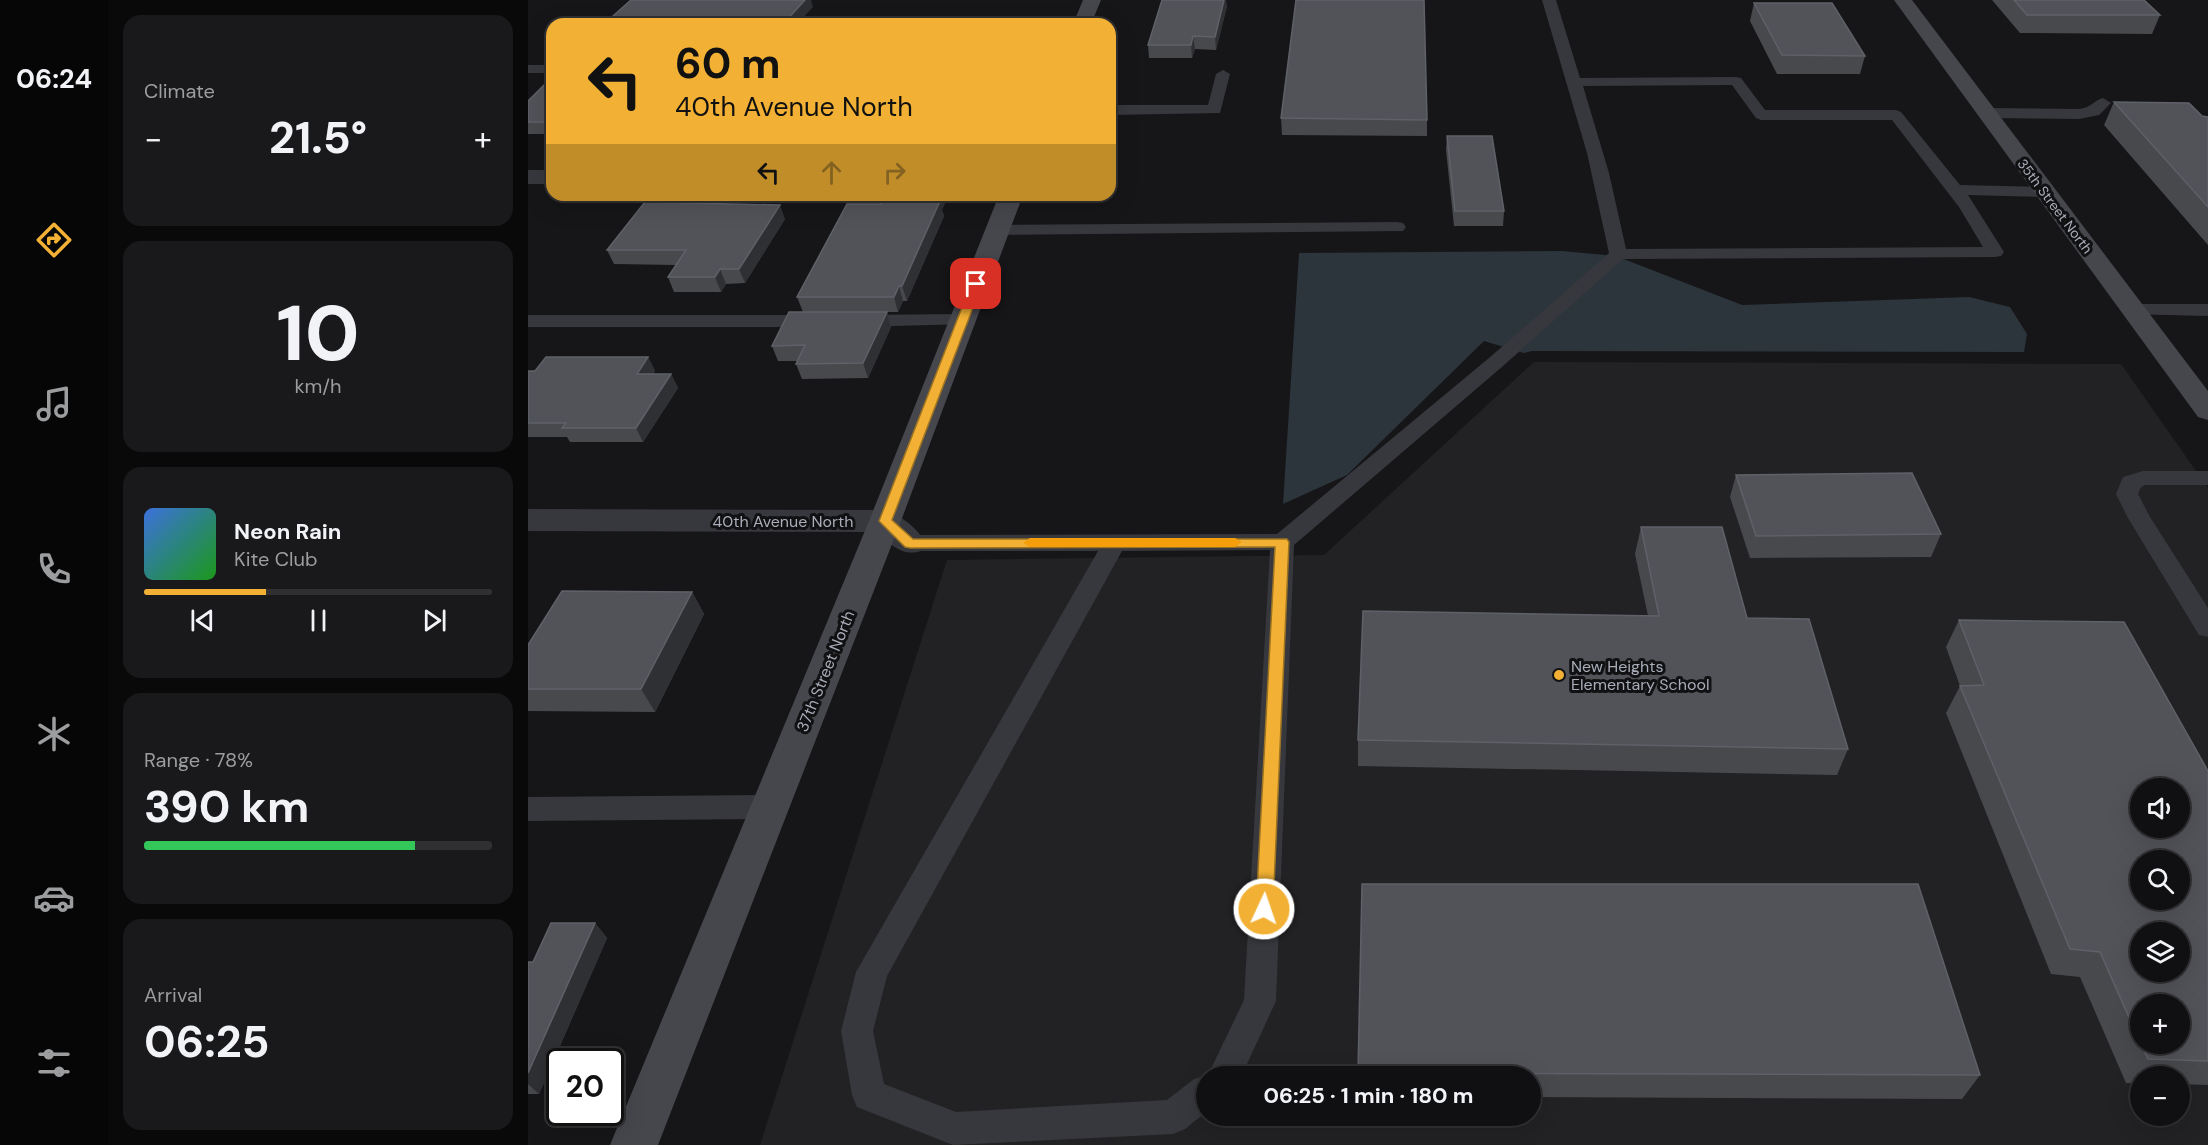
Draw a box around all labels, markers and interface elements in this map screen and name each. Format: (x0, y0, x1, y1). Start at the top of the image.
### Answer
text: 60 m (675, 36, 781, 91)
icon: left (576, 42, 654, 120)
text: 06:24 (16, 61, 92, 96)
text: Climate (144, 78, 215, 104)
text: 40th Avenue North (675, 89, 913, 124)
text: 21.5° (269, 108, 367, 167)
text: − (144, 117, 162, 160)
text: + (474, 117, 492, 160)
street label: 35th Street North (2013, 155, 2097, 257)
icon: left (752, 156, 785, 189)
icon: ahead (815, 156, 848, 189)
icon: right (878, 156, 911, 189)
icon: directions (33, 219, 75, 261)
pin (950, 258, 1001, 309)
icon: arrive (959, 267, 992, 300)
text: 10 (276, 283, 360, 384)
text: km/h (294, 373, 342, 399)
icon: music (33, 383, 75, 425)
street label: 40th Avenue North (713, 511, 853, 532)
text: Neon Rain (234, 517, 341, 546)
text: Kite Club (234, 546, 318, 572)
icon: phone (33, 548, 75, 590)
icon: previous (186, 604, 219, 637)
icon: pause (302, 604, 335, 637)
icon: next (418, 604, 451, 637)
street label: 37th Street North (792, 607, 859, 735)
place label: New Heights Elementary School (1571, 656, 1709, 695)
marker: New Heights Elementary School (1552, 668, 1566, 682)
icon: climate (33, 713, 75, 755)
text: Range · 78% (144, 747, 253, 773)
text: 390 km (144, 777, 309, 836)
map controls (2130, 778, 2190, 1126)
button: sound (2130, 778, 2190, 838)
button: search (2130, 850, 2190, 910)
icon: car (33, 877, 75, 919)
position arrow (1232, 877, 1296, 941)
button: layers (2130, 922, 2190, 982)
text: Arrival (144, 982, 202, 1008)
button: + (2130, 994, 2190, 1054)
text: 06:25 (144, 1012, 270, 1071)
icon: filters (33, 1042, 75, 1084)
speed limit sign: 20 (546, 1048, 624, 1126)
button: − (2130, 1066, 2190, 1126)
text: 06:25 · 1 min · 180 m (1264, 1081, 1473, 1110)

